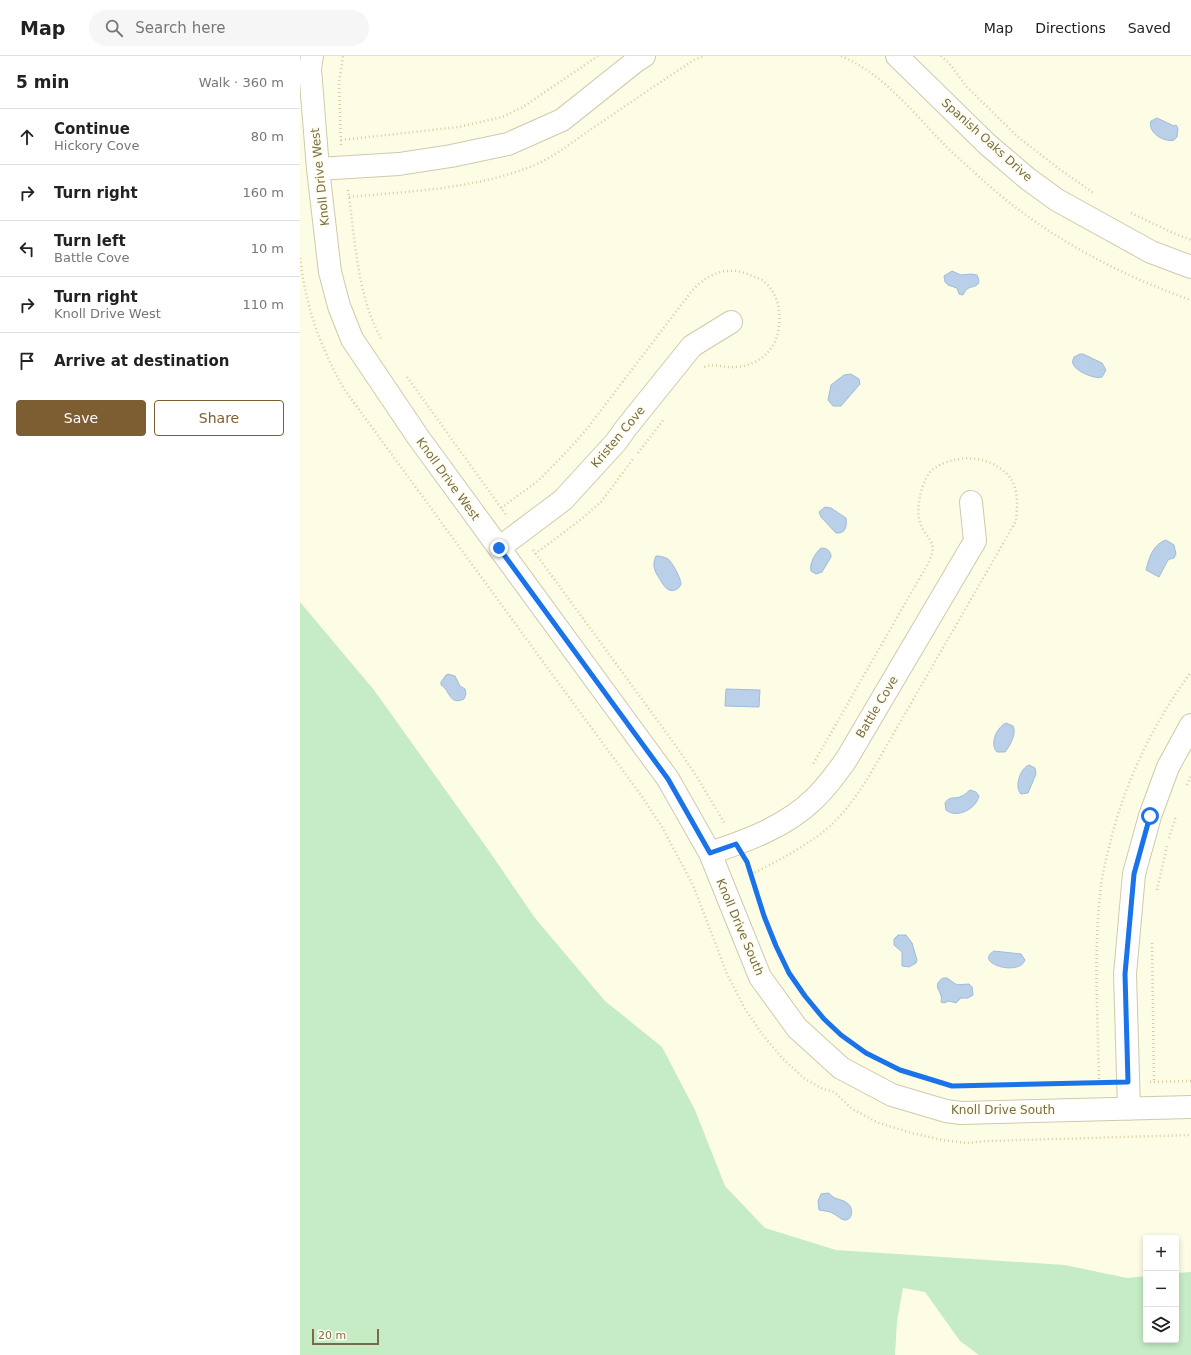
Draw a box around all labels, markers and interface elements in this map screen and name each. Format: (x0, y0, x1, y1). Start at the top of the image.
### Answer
search box (89, 10, 369, 46)
text: Map (20, 17, 65, 39)
icon: search (103, 17, 125, 39)
text: Search here (135, 19, 225, 37)
text: Map (984, 20, 1013, 36)
text: Directions (1035, 20, 1106, 36)
text: Saved (1128, 20, 1171, 36)
text: 5 min (16, 72, 69, 92)
text: Walk · 360 m (199, 75, 284, 90)
street label: Spanish Oaks Drive (939, 96, 1035, 184)
text: Continue (54, 120, 130, 138)
icon: ahead (16, 126, 38, 148)
street label: Knoll Drive West (308, 127, 332, 227)
text: 80 m (251, 129, 284, 144)
text: Hickory Cove (54, 138, 139, 153)
icon: right (16, 182, 38, 204)
text: Turn right (54, 184, 138, 202)
text: 160 m (242, 185, 284, 200)
text: Turn left (54, 232, 126, 250)
icon: left (16, 238, 38, 260)
text: 10 m (251, 241, 284, 256)
text: Battle Cove (54, 250, 130, 265)
text: Turn right (54, 288, 138, 306)
icon: right (16, 294, 38, 316)
text: 110 m (242, 297, 284, 312)
text: Knoll Drive West (54, 306, 161, 321)
icon: arrive (16, 350, 38, 372)
text: Arrive at destination (54, 352, 229, 370)
button: Save (16, 400, 146, 436)
button: Share (154, 400, 284, 436)
street label: Kristen Cove (588, 403, 648, 471)
street label: Knoll Drive West (413, 435, 483, 523)
route end (490, 539, 508, 557)
street label: Battle Cove (853, 674, 901, 740)
route start (1141, 807, 1159, 825)
street label: Knoll Drive South (713, 876, 767, 978)
street label: Knoll Drive South (951, 1103, 1055, 1117)
map controls (1143, 1235, 1179, 1343)
button: + (1143, 1235, 1179, 1271)
button: − (1143, 1271, 1179, 1307)
button: layers (1143, 1307, 1179, 1343)
scale bar (312, 1327, 379, 1346)
text: 20 m (318, 1329, 346, 1342)

